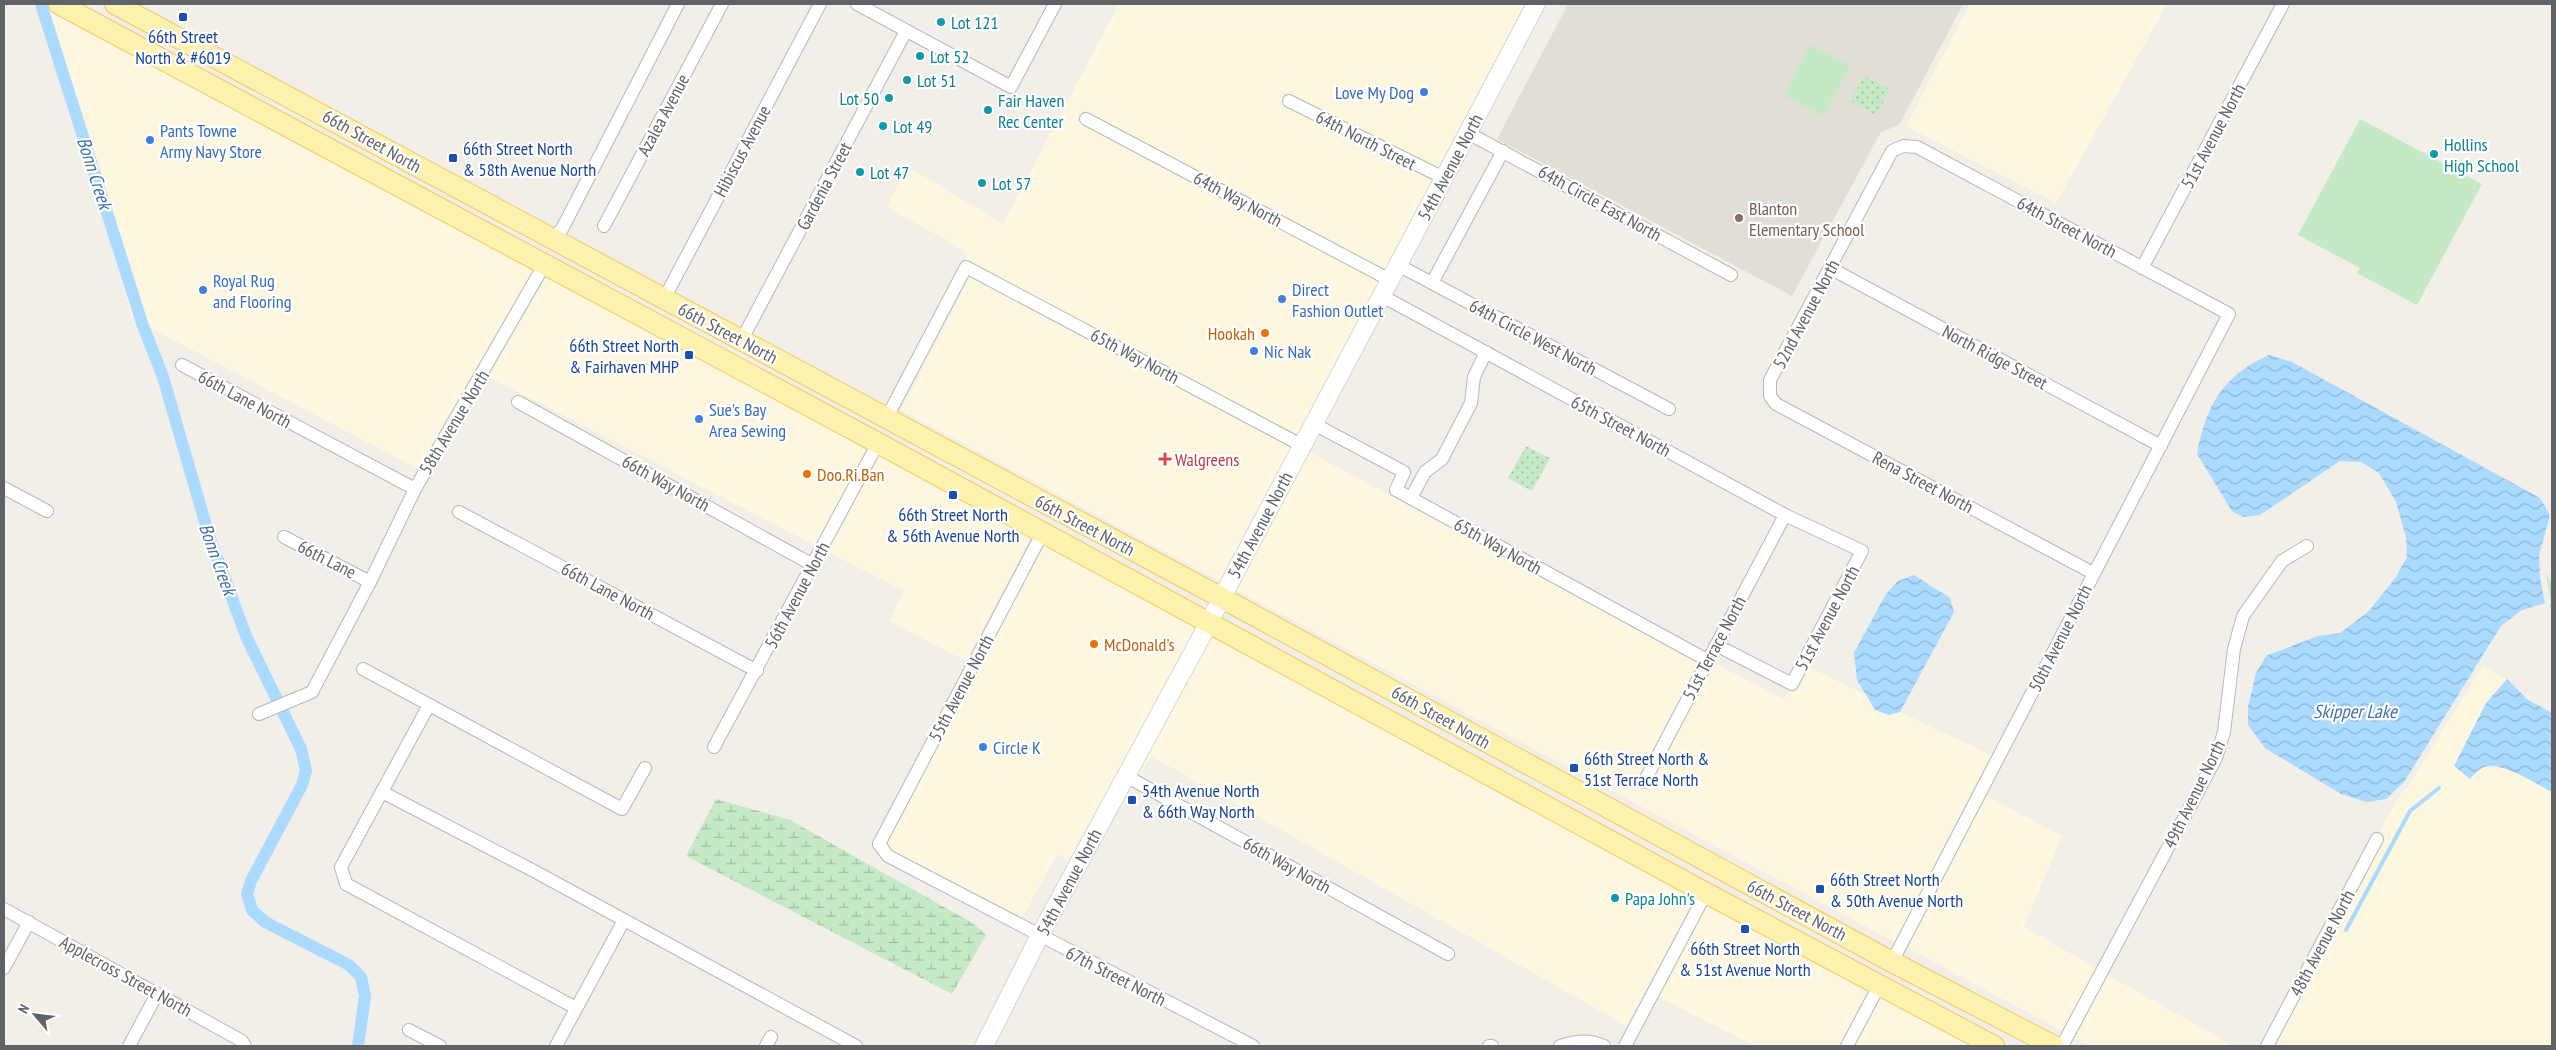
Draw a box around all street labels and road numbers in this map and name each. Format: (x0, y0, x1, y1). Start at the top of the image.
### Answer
street label: Azalea Avenue (632, 70, 694, 160)
street label: 51st Avenue North (2176, 80, 2250, 192)
street label: Hibiscus Avenue (708, 101, 776, 201)
street label: 66th Street North (318, 104, 426, 178)
street label: 64th North Street (1312, 105, 1420, 175)
street label: 54th Avenue North (1412, 110, 1488, 224)
street label: Gardenia Street (791, 138, 857, 234)
street label: 64th Circle East North (1534, 160, 1666, 246)
street label: 64th Way North (1190, 166, 1286, 232)
street label: 64th Street North (2013, 191, 2121, 263)
street label: 52nd Avenue North (1768, 256, 1844, 372)
street label: 64th Circle West North (1465, 294, 1601, 380)
street label: 66th Street North (674, 297, 782, 369)
street label: North Ridge Street (1938, 320, 2052, 394)
street label: 65th Way North (1087, 323, 1183, 389)
street label: 66th Lane North (195, 365, 295, 433)
street label: 58th Avenue North (414, 366, 494, 478)
street label: 65th Street North (1567, 390, 1675, 462)
street label: Rena Street North (1869, 446, 1977, 518)
street label: 66th Way North (618, 449, 714, 517)
street label: 54th Avenue North (1222, 468, 1298, 582)
street label: 66th Street North (1031, 489, 1139, 561)
street label: 65th Way North (1450, 512, 1546, 580)
street label: 66th Lane (294, 535, 360, 583)
street label: 56th Avenue North (759, 538, 835, 652)
street label: 66th Lane North (558, 557, 658, 625)
street label: 51st Avenue North (1790, 562, 1864, 674)
street label: 50th Avenue North (2023, 580, 2097, 696)
street label: 51st Terrace North (1677, 592, 1751, 704)
street label: 55th Avenue North (923, 631, 999, 745)
street label: 66th Street North (1387, 680, 1495, 754)
street label: 49th Avenue North (2158, 736, 2230, 852)
street label: 54th Avenue North (1031, 825, 1107, 939)
street label: 66th Way North (1239, 831, 1335, 899)
street label: 66th Street North (1743, 874, 1851, 946)
street label: 48th Avenue North (2284, 886, 2360, 1000)
street label: Applecross Street North (56, 930, 196, 1022)
street label: 67th Street North (1062, 941, 1170, 1011)

